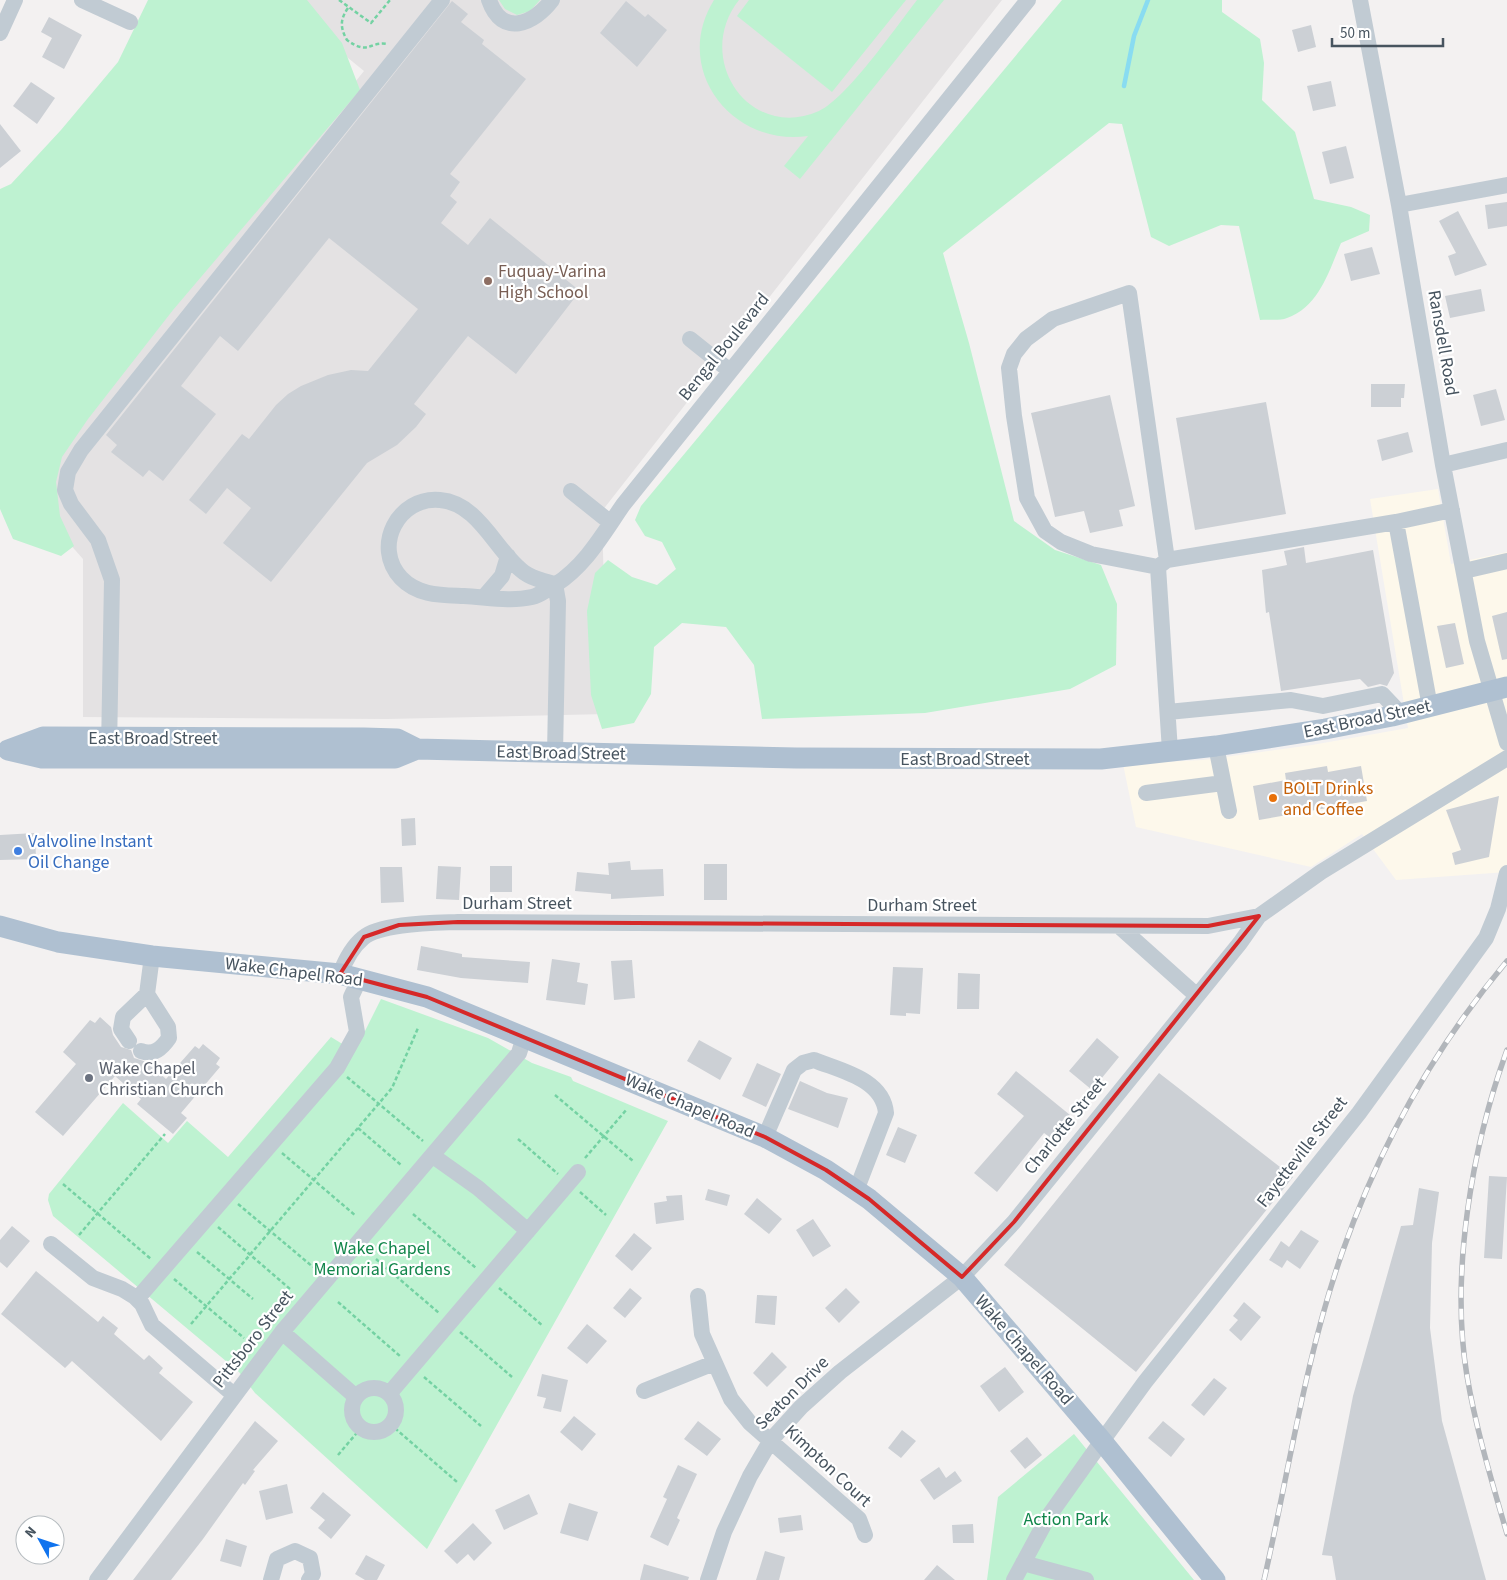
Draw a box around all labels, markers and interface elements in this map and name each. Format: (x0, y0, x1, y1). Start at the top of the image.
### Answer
scale bar (1332, 15, 1443, 47)
text: 50 m (1340, 23, 1370, 44)
place label: Fuquay-Varina High School (498, 259, 606, 305)
marker: Fuquay-Varina High School (482, 275, 494, 287)
street label: Bengal Boulevard (673, 288, 775, 406)
street label: Ransdell Road (1421, 288, 1465, 398)
street label: East Broad Street (1301, 693, 1433, 745)
street label: East Broad Street (88, 726, 218, 751)
street label: East Broad Street (496, 739, 626, 767)
street label: East Broad Street (900, 747, 1030, 772)
place label: BOLT Drinks and Coffee (1283, 776, 1373, 822)
marker: BOLT Drinks and Coffee (1267, 792, 1279, 804)
place label: Valvoline Instant Oil Change (28, 829, 152, 875)
marker: Valvoline Instant Oil Change (12, 845, 24, 857)
street label: Durham Street (462, 891, 572, 916)
street label: Durham Street (867, 893, 977, 918)
street label: Wake Chapel Road (224, 951, 364, 993)
place label: Wake Chapel Christian Church (99, 1056, 224, 1102)
street label: Wake Chapel Road (621, 1067, 759, 1145)
marker: Wake Chapel Christian Church (83, 1072, 95, 1084)
street label: Charlotte Street (1018, 1072, 1112, 1180)
street label: Fayetteville Street (1251, 1091, 1353, 1213)
park label: Wake Chapel Memorial Gardens (313, 1236, 451, 1282)
street label: Pittsboro Street (207, 1285, 299, 1393)
street label: Wake Chapel Road (969, 1289, 1079, 1411)
street label: Seaton Drive (750, 1350, 835, 1435)
street label: Kimpton Court (779, 1419, 877, 1513)
park label: Action Park (1023, 1507, 1109, 1532)
north arrow (15, 1515, 65, 1565)
text: N (20, 1522, 41, 1542)

